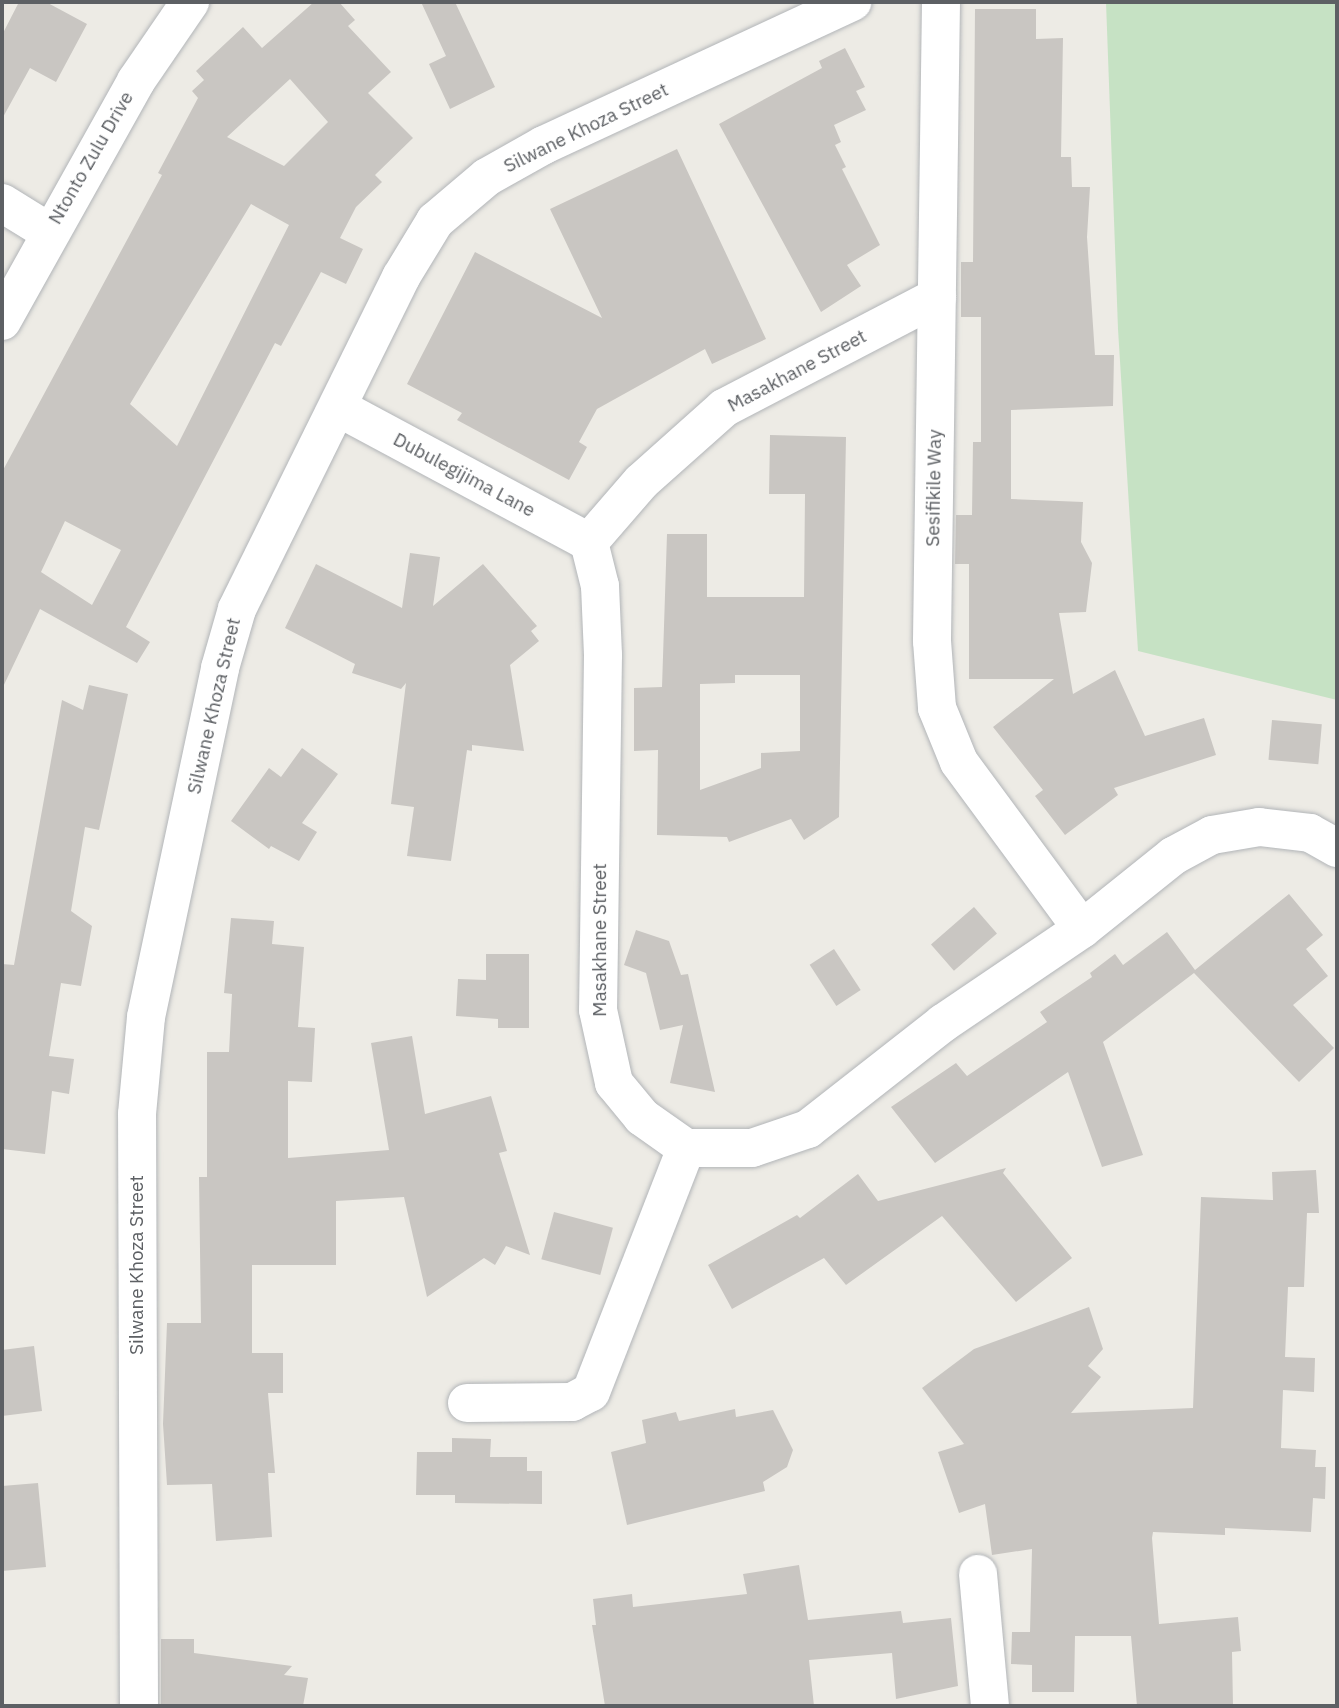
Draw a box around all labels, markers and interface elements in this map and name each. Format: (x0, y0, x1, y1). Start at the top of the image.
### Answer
street label: Silwane Khoza Street (500, 78, 672, 178)
street label: Ntonto Zulu Drive (44, 88, 138, 228)
street label: Masakhane Street (724, 325, 870, 417)
street label: Dubulegijima Lane (389, 428, 539, 522)
street label: Sesifikile Way (922, 429, 946, 547)
street label: Silwane Khoza Street (183, 616, 245, 796)
street label: Masakhane Street (589, 863, 611, 1017)
street label: Silwane Khoza Street (126, 1175, 148, 1355)

